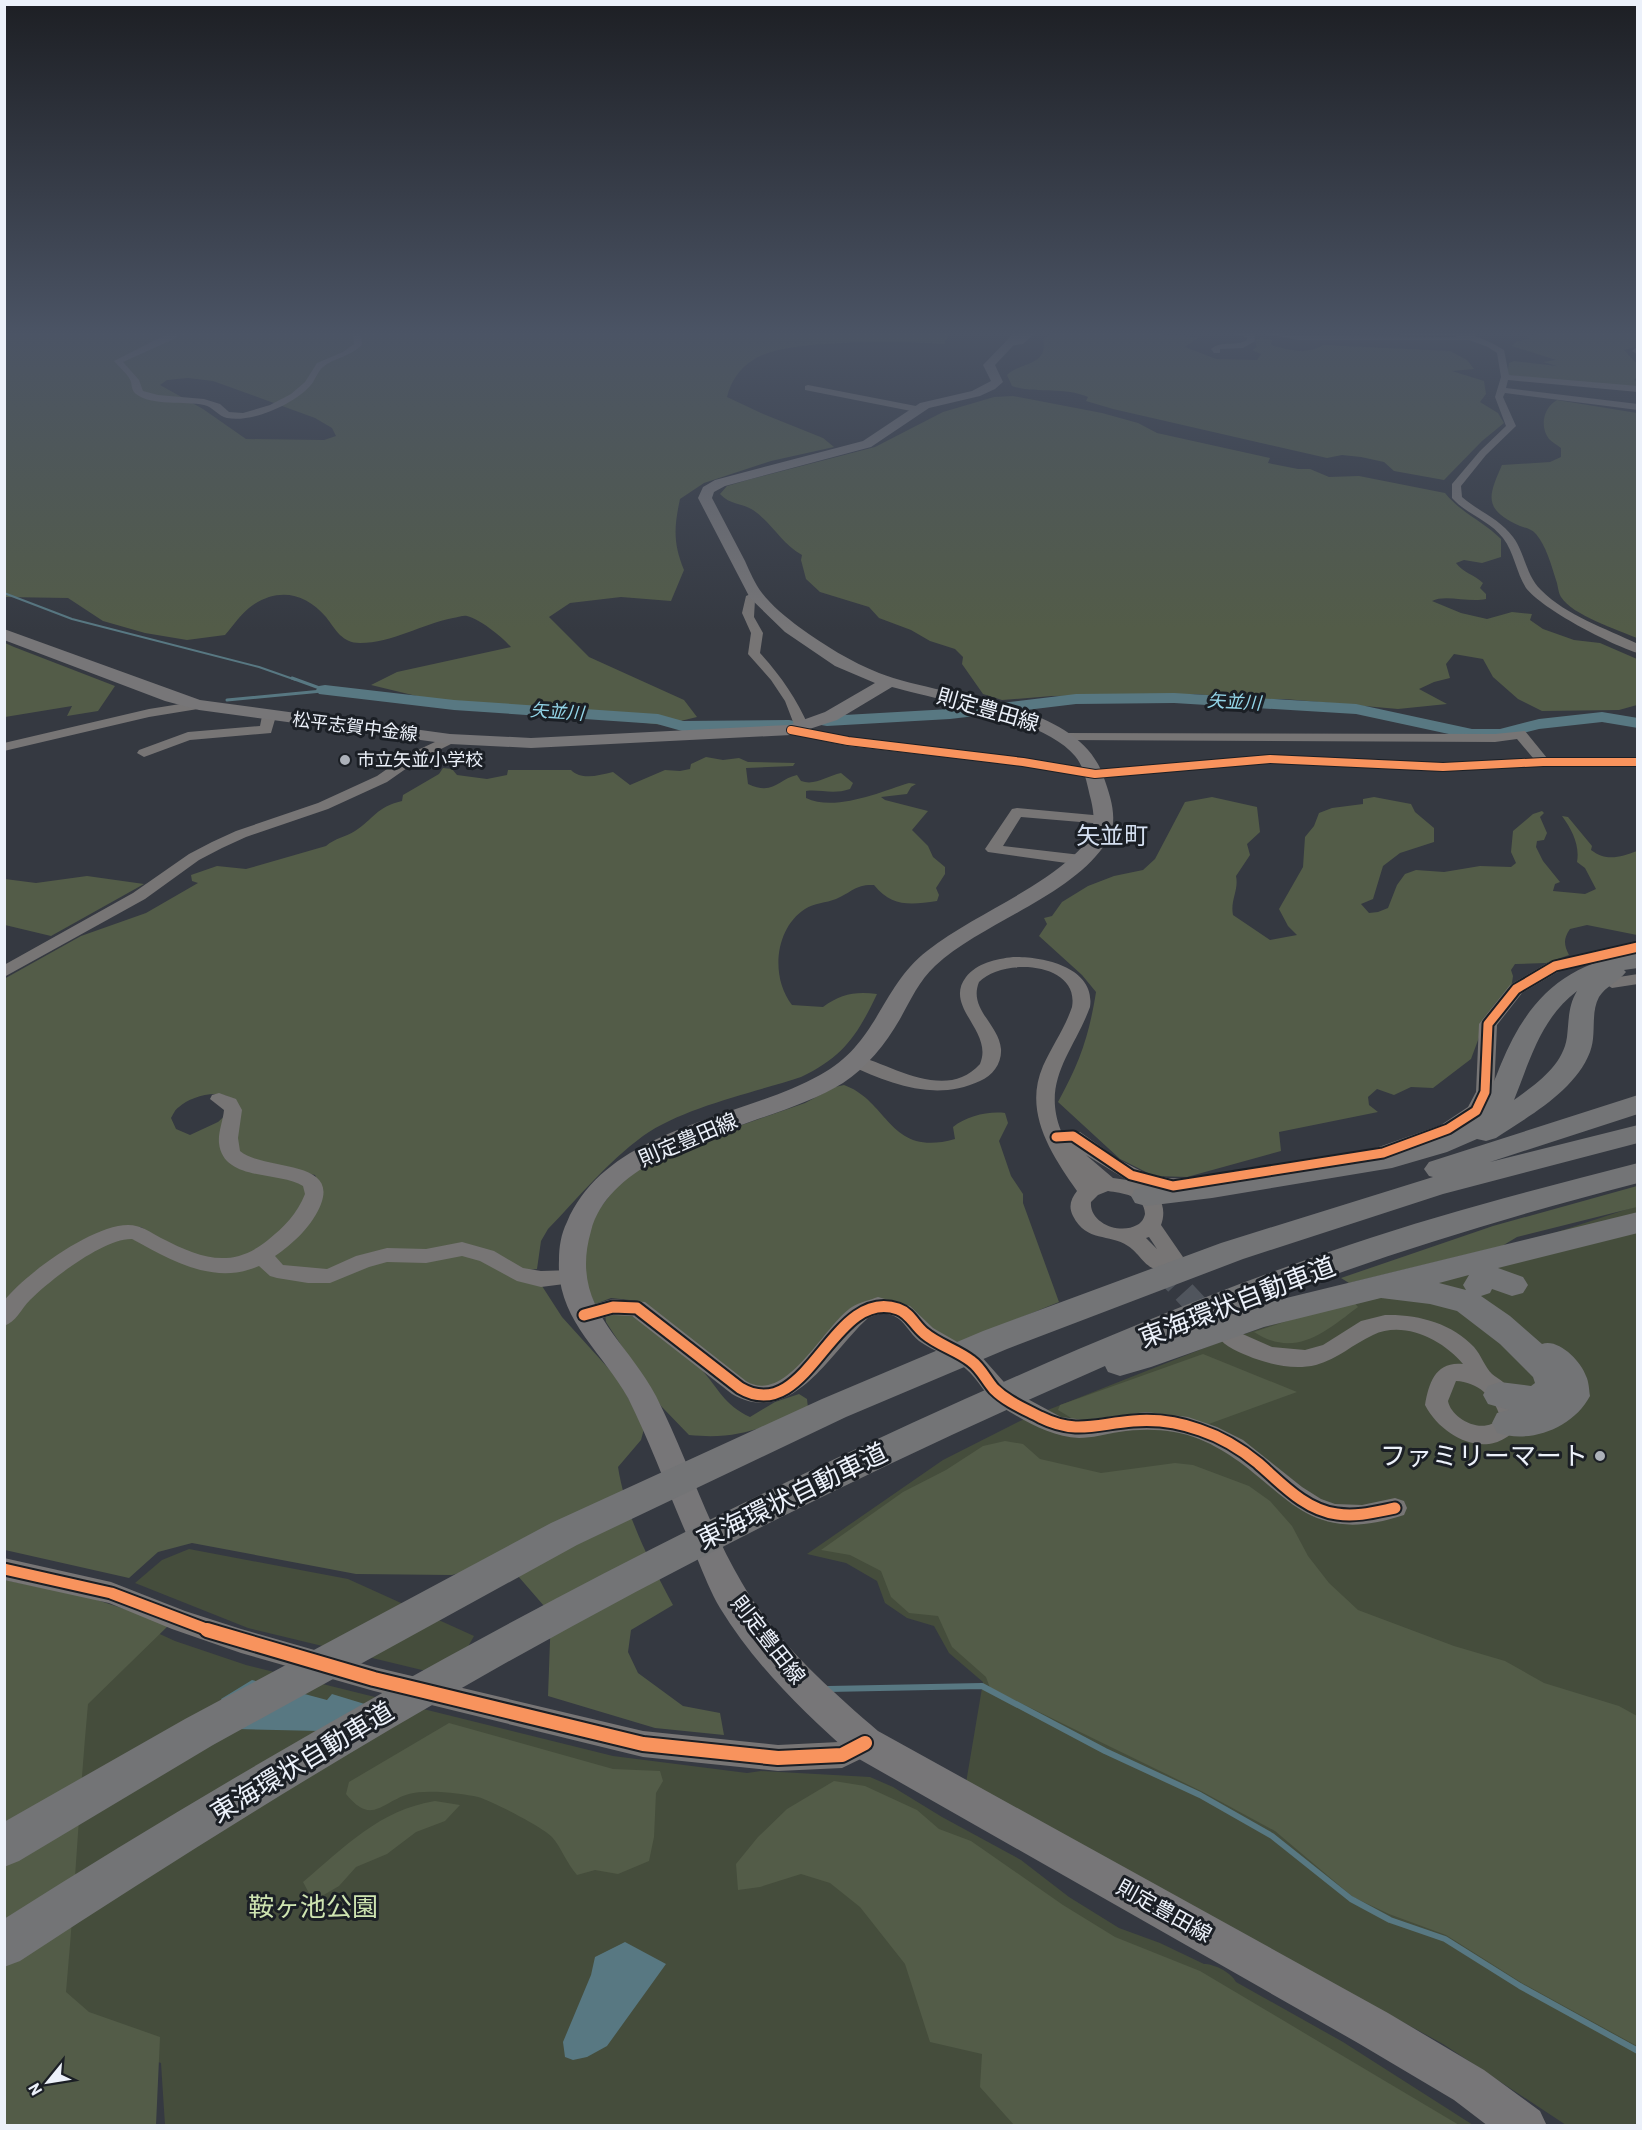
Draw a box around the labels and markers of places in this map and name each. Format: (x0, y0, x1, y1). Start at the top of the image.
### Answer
place label: 市立矢並小学校 (357, 748, 483, 770)
marker: 市立矢並小学校 (338, 753, 352, 767)
place label: ファミリーマート (1380, 1439, 1588, 1470)
marker: ファミリーマート (1593, 1449, 1607, 1463)

